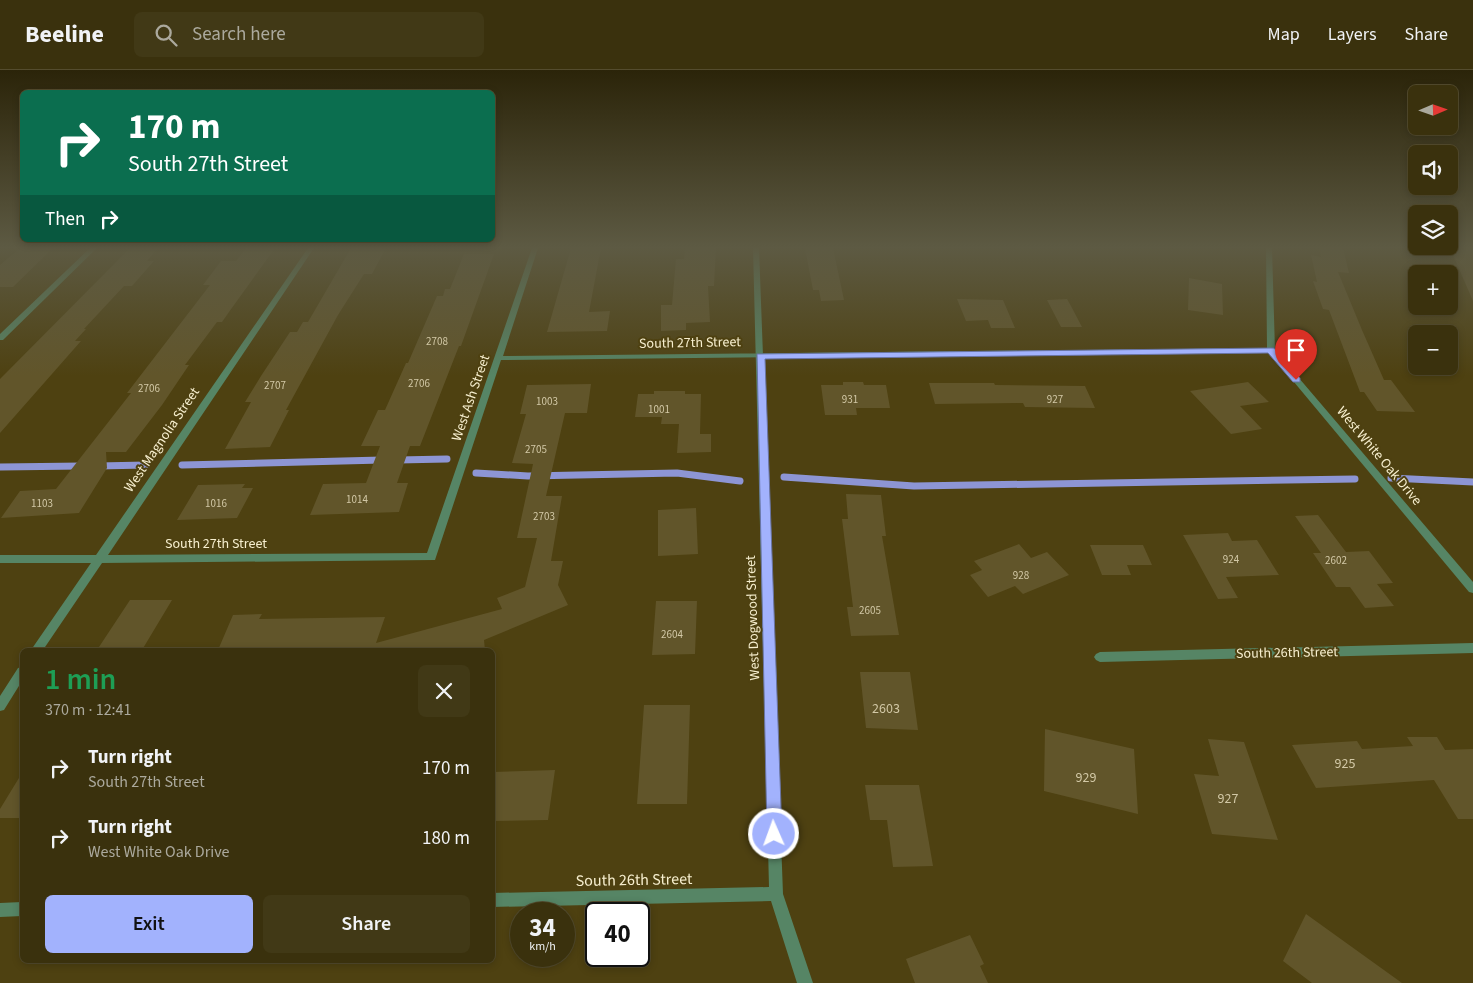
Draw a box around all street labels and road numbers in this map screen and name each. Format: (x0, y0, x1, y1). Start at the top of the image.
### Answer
street label: South 27th Street (639, 332, 741, 354)
street label: West Ash Street (447, 352, 495, 444)
street label: West Magnolia Street (119, 383, 205, 496)
street label: West White Oak Drive (1332, 402, 1426, 510)
street label: South 27th Street (165, 534, 267, 554)
street label: West Dogwood Street (741, 555, 765, 681)
street label: South 26th Street (1236, 642, 1338, 664)
street label: South 26th Street (576, 868, 693, 892)

